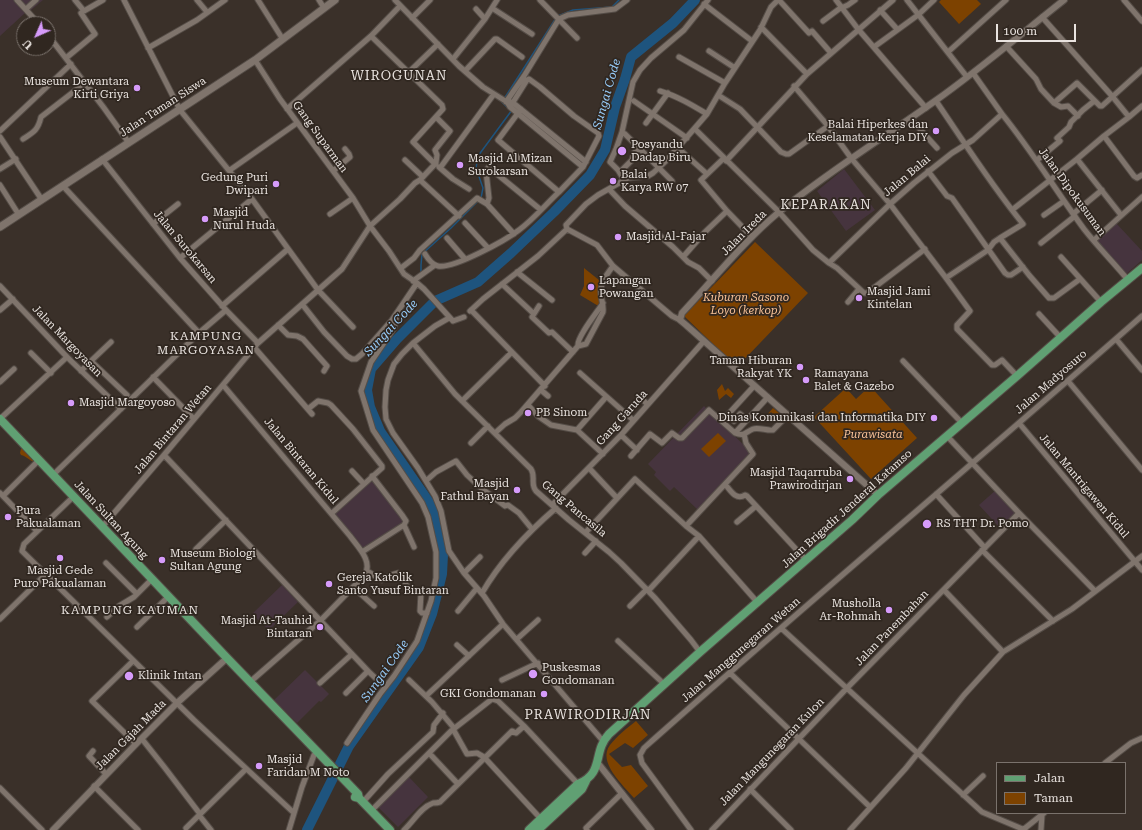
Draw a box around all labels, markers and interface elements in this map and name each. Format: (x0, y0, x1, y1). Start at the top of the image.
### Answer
north arrow (16, 16, 56, 56)
scale bar (998, 16, 1078, 42)
text: 100 m (1003, 24, 1037, 38)
text: U (20, 37, 35, 52)
water label: Sungai Code (590, 57, 624, 131)
district label: WIROGUNAN (351, 68, 447, 84)
street label: Jalan Taman Siswa (117, 74, 209, 140)
place label: Museum Dewantara Kirti Griya (24, 75, 129, 101)
marker: Museum Dewantara Kirti Griya (132, 83, 142, 93)
street label: Gang Suparman (290, 99, 350, 175)
place label: Balai Hiperkes dan Keselamatan Kerja DIY (807, 118, 928, 144)
marker: Balai Hiperkes dan Keselamatan Kerja DIY (931, 126, 941, 136)
place label: Posyandu Dadap Biru (631, 138, 691, 164)
marker: Posyandu Dadap Biru (616, 145, 628, 157)
street label: Jalan Dipokusuman (1036, 145, 1108, 239)
place label: Masjid Al Mizan Surokarsan (468, 152, 552, 178)
street label: Jalan Balai (881, 153, 933, 199)
marker: Masjid Al Mizan Surokarsan (455, 160, 465, 170)
place label: Balai Karya RW 07 (621, 168, 688, 194)
place label: Gedung Puri Dwipari (201, 171, 268, 197)
marker: Balai Karya RW 07 (608, 176, 618, 186)
marker: Gedung Puri Dwipari (271, 179, 281, 189)
district label: KEPARAKAN (780, 197, 872, 213)
place label: Masjid Nurul Huda (213, 206, 275, 232)
street label: Jalan Surokarsan (151, 208, 219, 286)
street label: Jalan Ireda (719, 208, 769, 258)
marker: Masjid Nurul Huda (200, 214, 210, 224)
place label: Masjid Al-Fajar (626, 230, 706, 244)
marker: Masjid Al-Fajar (613, 232, 623, 242)
place label: Lapangan Powangan (599, 274, 653, 300)
marker: Lapangan Powangan (586, 282, 596, 292)
place label: Masjid Jami Kintelan (867, 285, 931, 311)
park label: Kuburan Sasono Loyo (kerkop) (703, 291, 789, 317)
marker: Masjid Jami Kintelan (854, 293, 864, 303)
water label: Sungai Code (361, 297, 421, 359)
street label: Jalan Margoyasan (29, 302, 105, 380)
district label: KAMPUNG MARGOYASAN (157, 329, 255, 357)
street label: Jalan Madyosuro (1012, 347, 1090, 417)
place label: Taman Hiburan Rakyat YK (709, 354, 792, 380)
marker: Taman Hiburan Rakyat YK (795, 362, 805, 372)
place label: Ramayana Balet & Gazebo (814, 367, 894, 393)
marker: Ramayana Balet & Gazebo (801, 375, 811, 385)
street label: Jalan Bintaran Wetan (132, 381, 214, 477)
street label: Gang Garuda (594, 388, 650, 448)
place label: Masjid Margoyoso (79, 396, 175, 410)
marker: Masjid Margoyoso (66, 398, 76, 408)
place label: PB Sinom (536, 406, 587, 420)
marker: PB Sinom (523, 408, 533, 418)
place label: Dinas Komunikasi dan Informatika DIY (718, 411, 926, 425)
marker: Dinas Komunikasi dan Informatika DIY (929, 413, 939, 423)
street label: Jalan Bintaran Kidul (261, 415, 341, 507)
park label: Purawisata (843, 428, 903, 442)
street label: Jalan Mantrigawen Kidul (1036, 431, 1132, 541)
street label: Jalan Brigadir Jenderal Katamso (779, 447, 915, 571)
place label: Masjid Taqarruba Prawirodirjan (750, 466, 842, 492)
marker: Masjid Taqarruba Prawirodirjan (845, 474, 855, 484)
place label: Masjid Fathul Bayan (441, 477, 509, 503)
street label: Jalan Sultan Agung (71, 478, 151, 562)
street label: Gang Pancasila (539, 478, 609, 540)
marker: Masjid Fathul Bayan (512, 485, 522, 495)
place label: Pura Pakualaman (16, 504, 81, 530)
marker: Pura Pakualaman (3, 512, 13, 522)
place label: RS THT Dr. Pomo (936, 517, 1029, 531)
marker: RS THT Dr. Pomo (921, 518, 933, 530)
place label: Museum Biologi Sultan Agung (170, 547, 256, 573)
marker: Masjid Gede Puro Pakualaman (55, 553, 65, 563)
marker: Museum Biologi Sultan Agung (157, 555, 167, 565)
place label: Masjid Gede Puro Pakualaman (14, 564, 106, 590)
place label: Gereja Katolik Santo Yusuf Bintaran (337, 571, 449, 597)
marker: Gereja Katolik Santo Yusuf Bintaran (324, 579, 334, 589)
street label: Jalan Panembahan (853, 587, 931, 669)
street label: Jalan Manggunegaran Wetan (679, 595, 803, 705)
place label: Musholla Ar-Rohmah (819, 597, 881, 623)
district label: KAMPUNG KAUMAN (61, 603, 199, 617)
marker: Musholla Ar-Rohmah (884, 605, 894, 615)
place label: Masjid At-Tauhid Bintaran (221, 614, 312, 640)
marker: Masjid At-Tauhid Bintaran (315, 622, 325, 632)
water label: Sungai Code (358, 637, 412, 705)
place label: Puskesmas Gondomanan (542, 661, 615, 687)
marker: Puskesmas Gondomanan (527, 668, 539, 680)
place label: Klinik Intan (138, 669, 202, 683)
marker: Klinik Intan (123, 670, 135, 682)
place label: GKI Gondomanan (440, 687, 536, 701)
marker: GKI Gondomanan (539, 689, 549, 699)
street label: Jalan Mangunegaran Kulon (717, 695, 827, 809)
street label: Jalan Gajah Mada (93, 697, 169, 773)
district label: PRAWIRODIRJAN (525, 707, 651, 723)
place label: Masjid Faridan M Noto (267, 753, 349, 779)
marker: Masjid Faridan M Noto (254, 761, 264, 771)
legend (996, 762, 1126, 814)
text: Jalan (1034, 771, 1065, 785)
text: Taman (1034, 791, 1073, 805)

